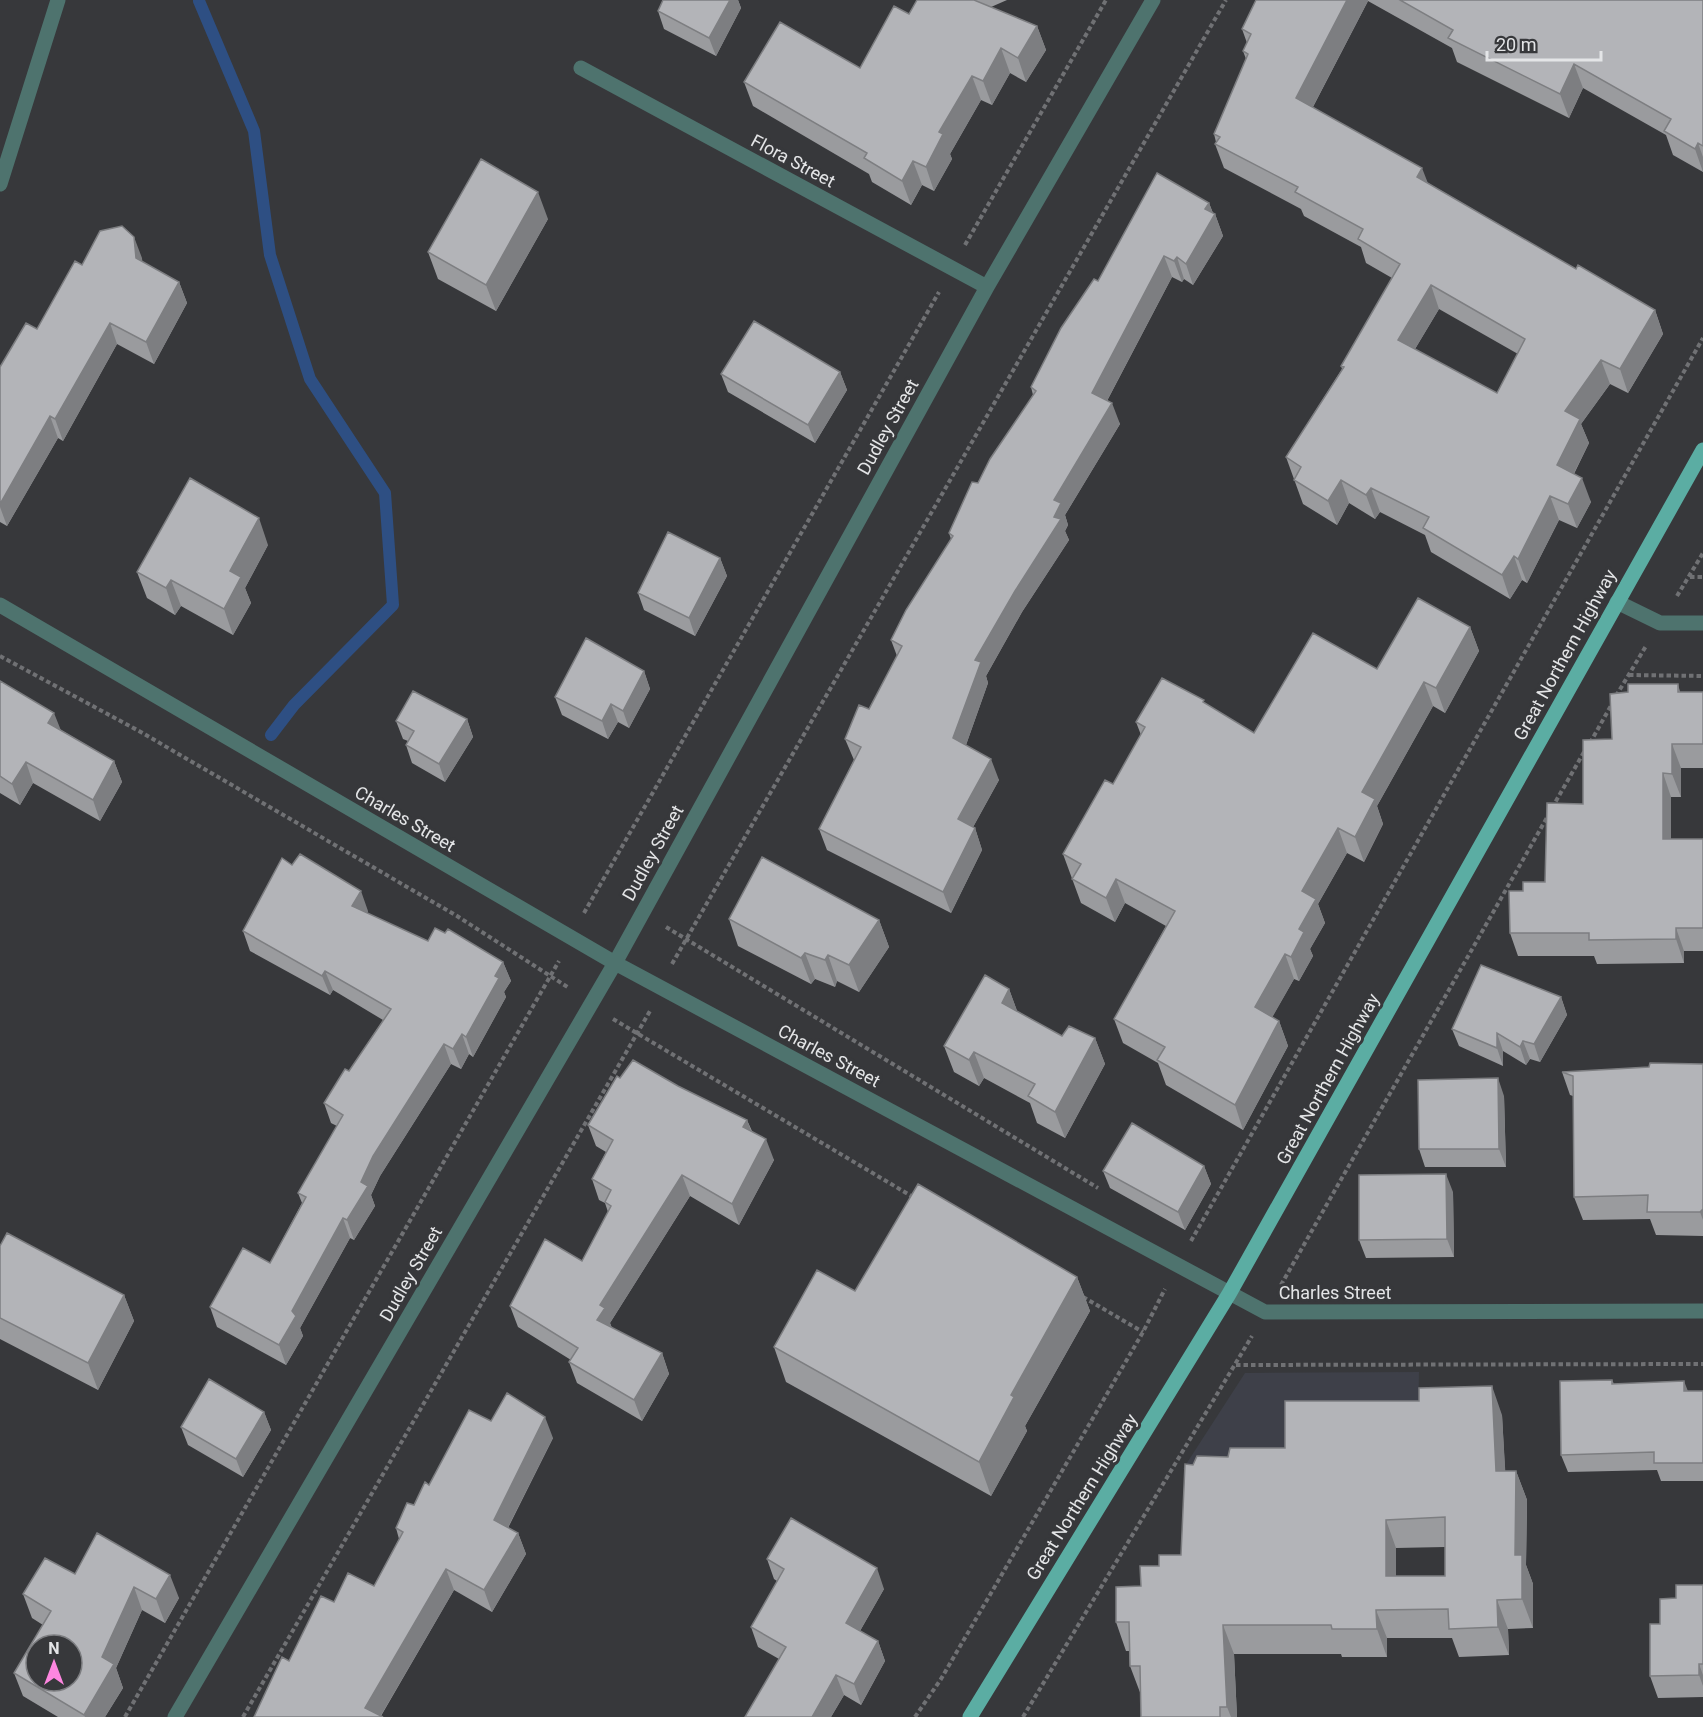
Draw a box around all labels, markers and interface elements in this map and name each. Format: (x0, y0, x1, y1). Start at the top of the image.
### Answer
scale bar (1487, 24, 1601, 62)
text: 20 m (1496, 34, 1536, 55)
street label: Flora Street (748, 130, 839, 191)
street label: Dudley Street (853, 375, 923, 478)
street label: Great Northern Highway (1509, 565, 1621, 744)
street label: Charles Street (351, 781, 459, 856)
street label: Dudley Street (618, 801, 688, 904)
street label: Great Northern Highway (1272, 989, 1384, 1168)
street label: Charles Street (775, 1020, 884, 1091)
street label: Dudley Street (375, 1222, 446, 1325)
street label: Charles Street (1279, 1282, 1391, 1303)
street label: Great Northern Highway (1022, 1409, 1142, 1584)
north arrow (24, 1633, 84, 1693)
text: N (48, 1639, 60, 1658)

